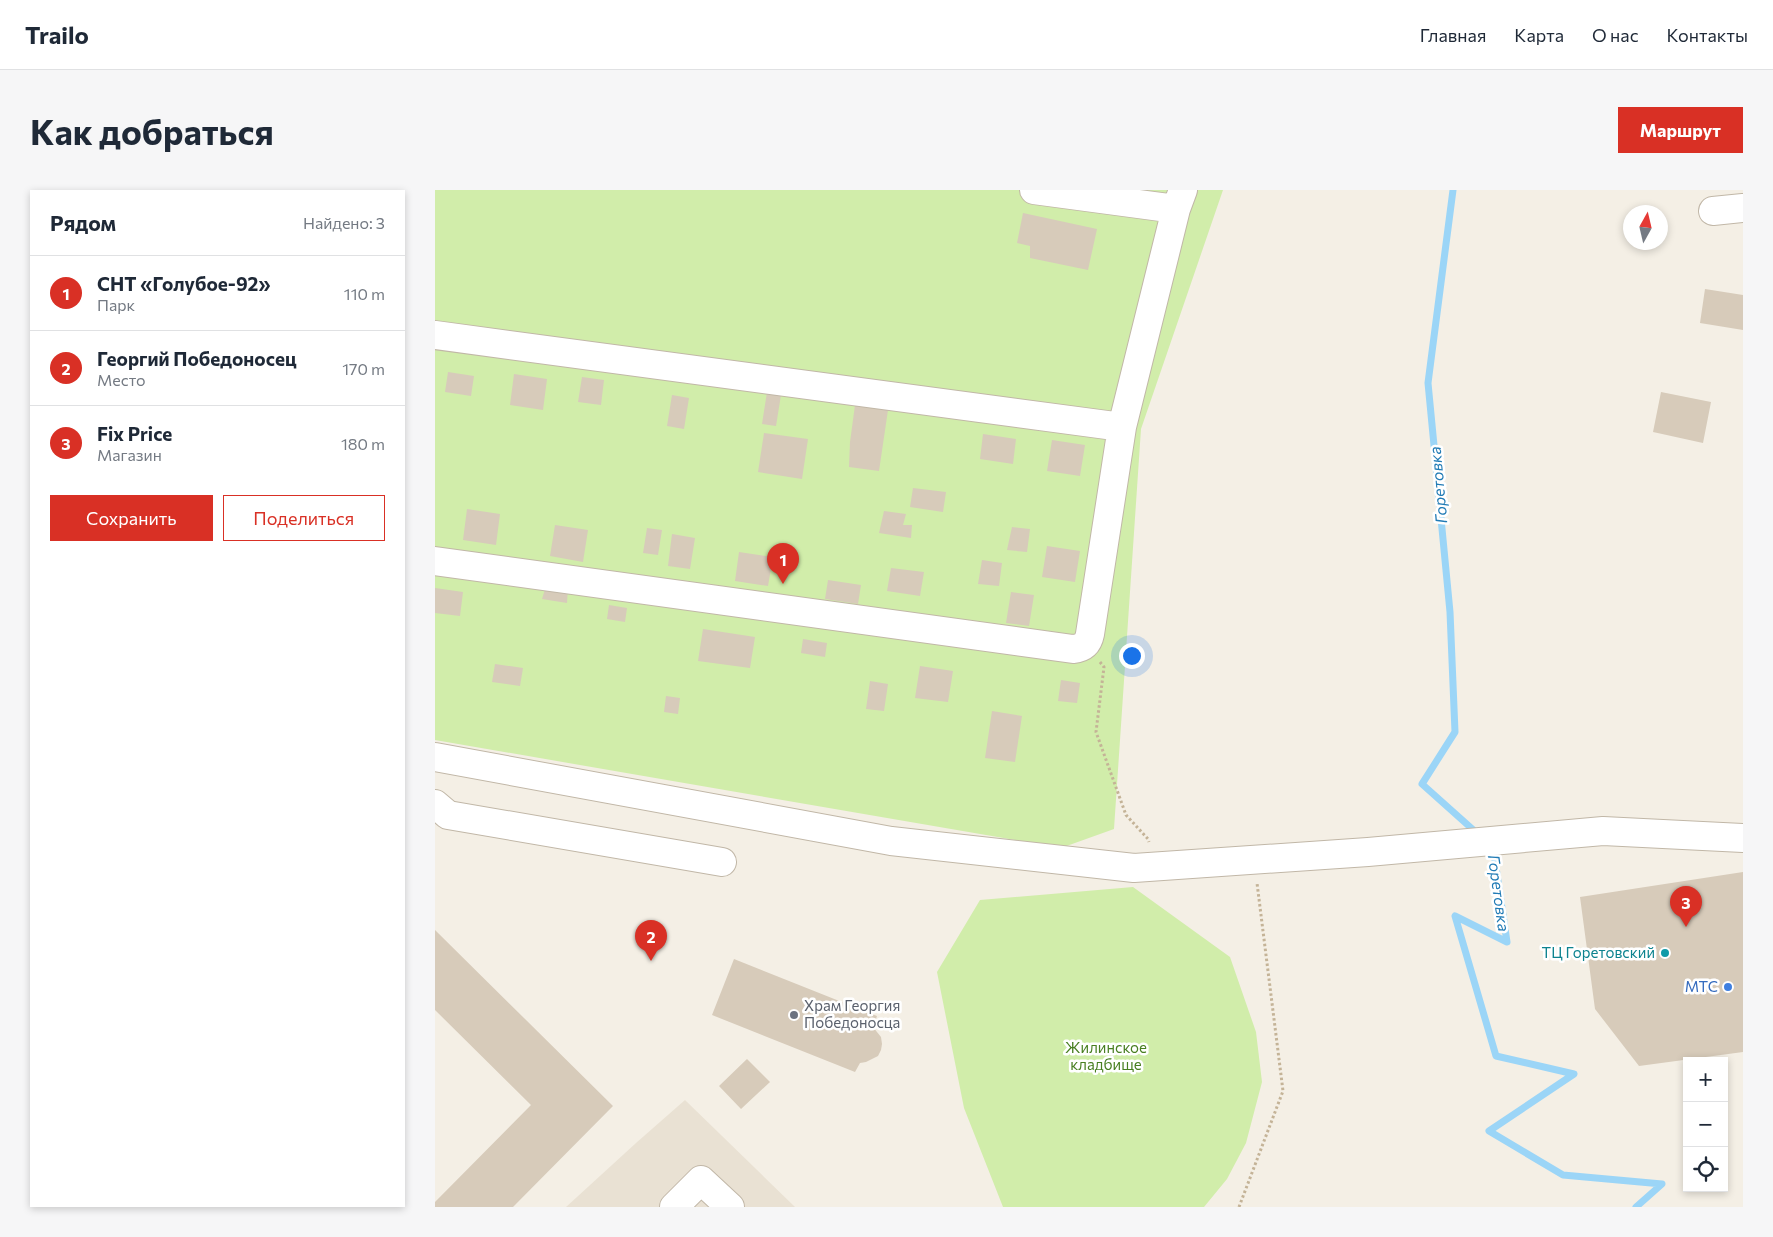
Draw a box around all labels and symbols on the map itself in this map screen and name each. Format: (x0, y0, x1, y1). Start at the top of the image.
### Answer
north arrow (1623, 205, 1668, 250)
water label: Горетовка (1425, 446, 1450, 524)
pin: 1 (767, 543, 799, 584)
your location (1119, 643, 1145, 669)
water label: Горетовка (1485, 853, 1514, 933)
pin: 3 (1670, 886, 1702, 927)
pin: 2 (635, 920, 667, 961)
place label: ТЦ Горетовский (1542, 943, 1655, 961)
marker: ТЦ Горетовский (1659, 947, 1671, 959)
place label: МТС (1685, 977, 1718, 995)
marker: МТС (1722, 981, 1734, 993)
place label: Храм Георгия Победоносца (804, 996, 900, 1031)
marker: Храм Георгия Победоносца (788, 1009, 800, 1021)
park label: Жилинское кладбище (1065, 1038, 1147, 1073)

